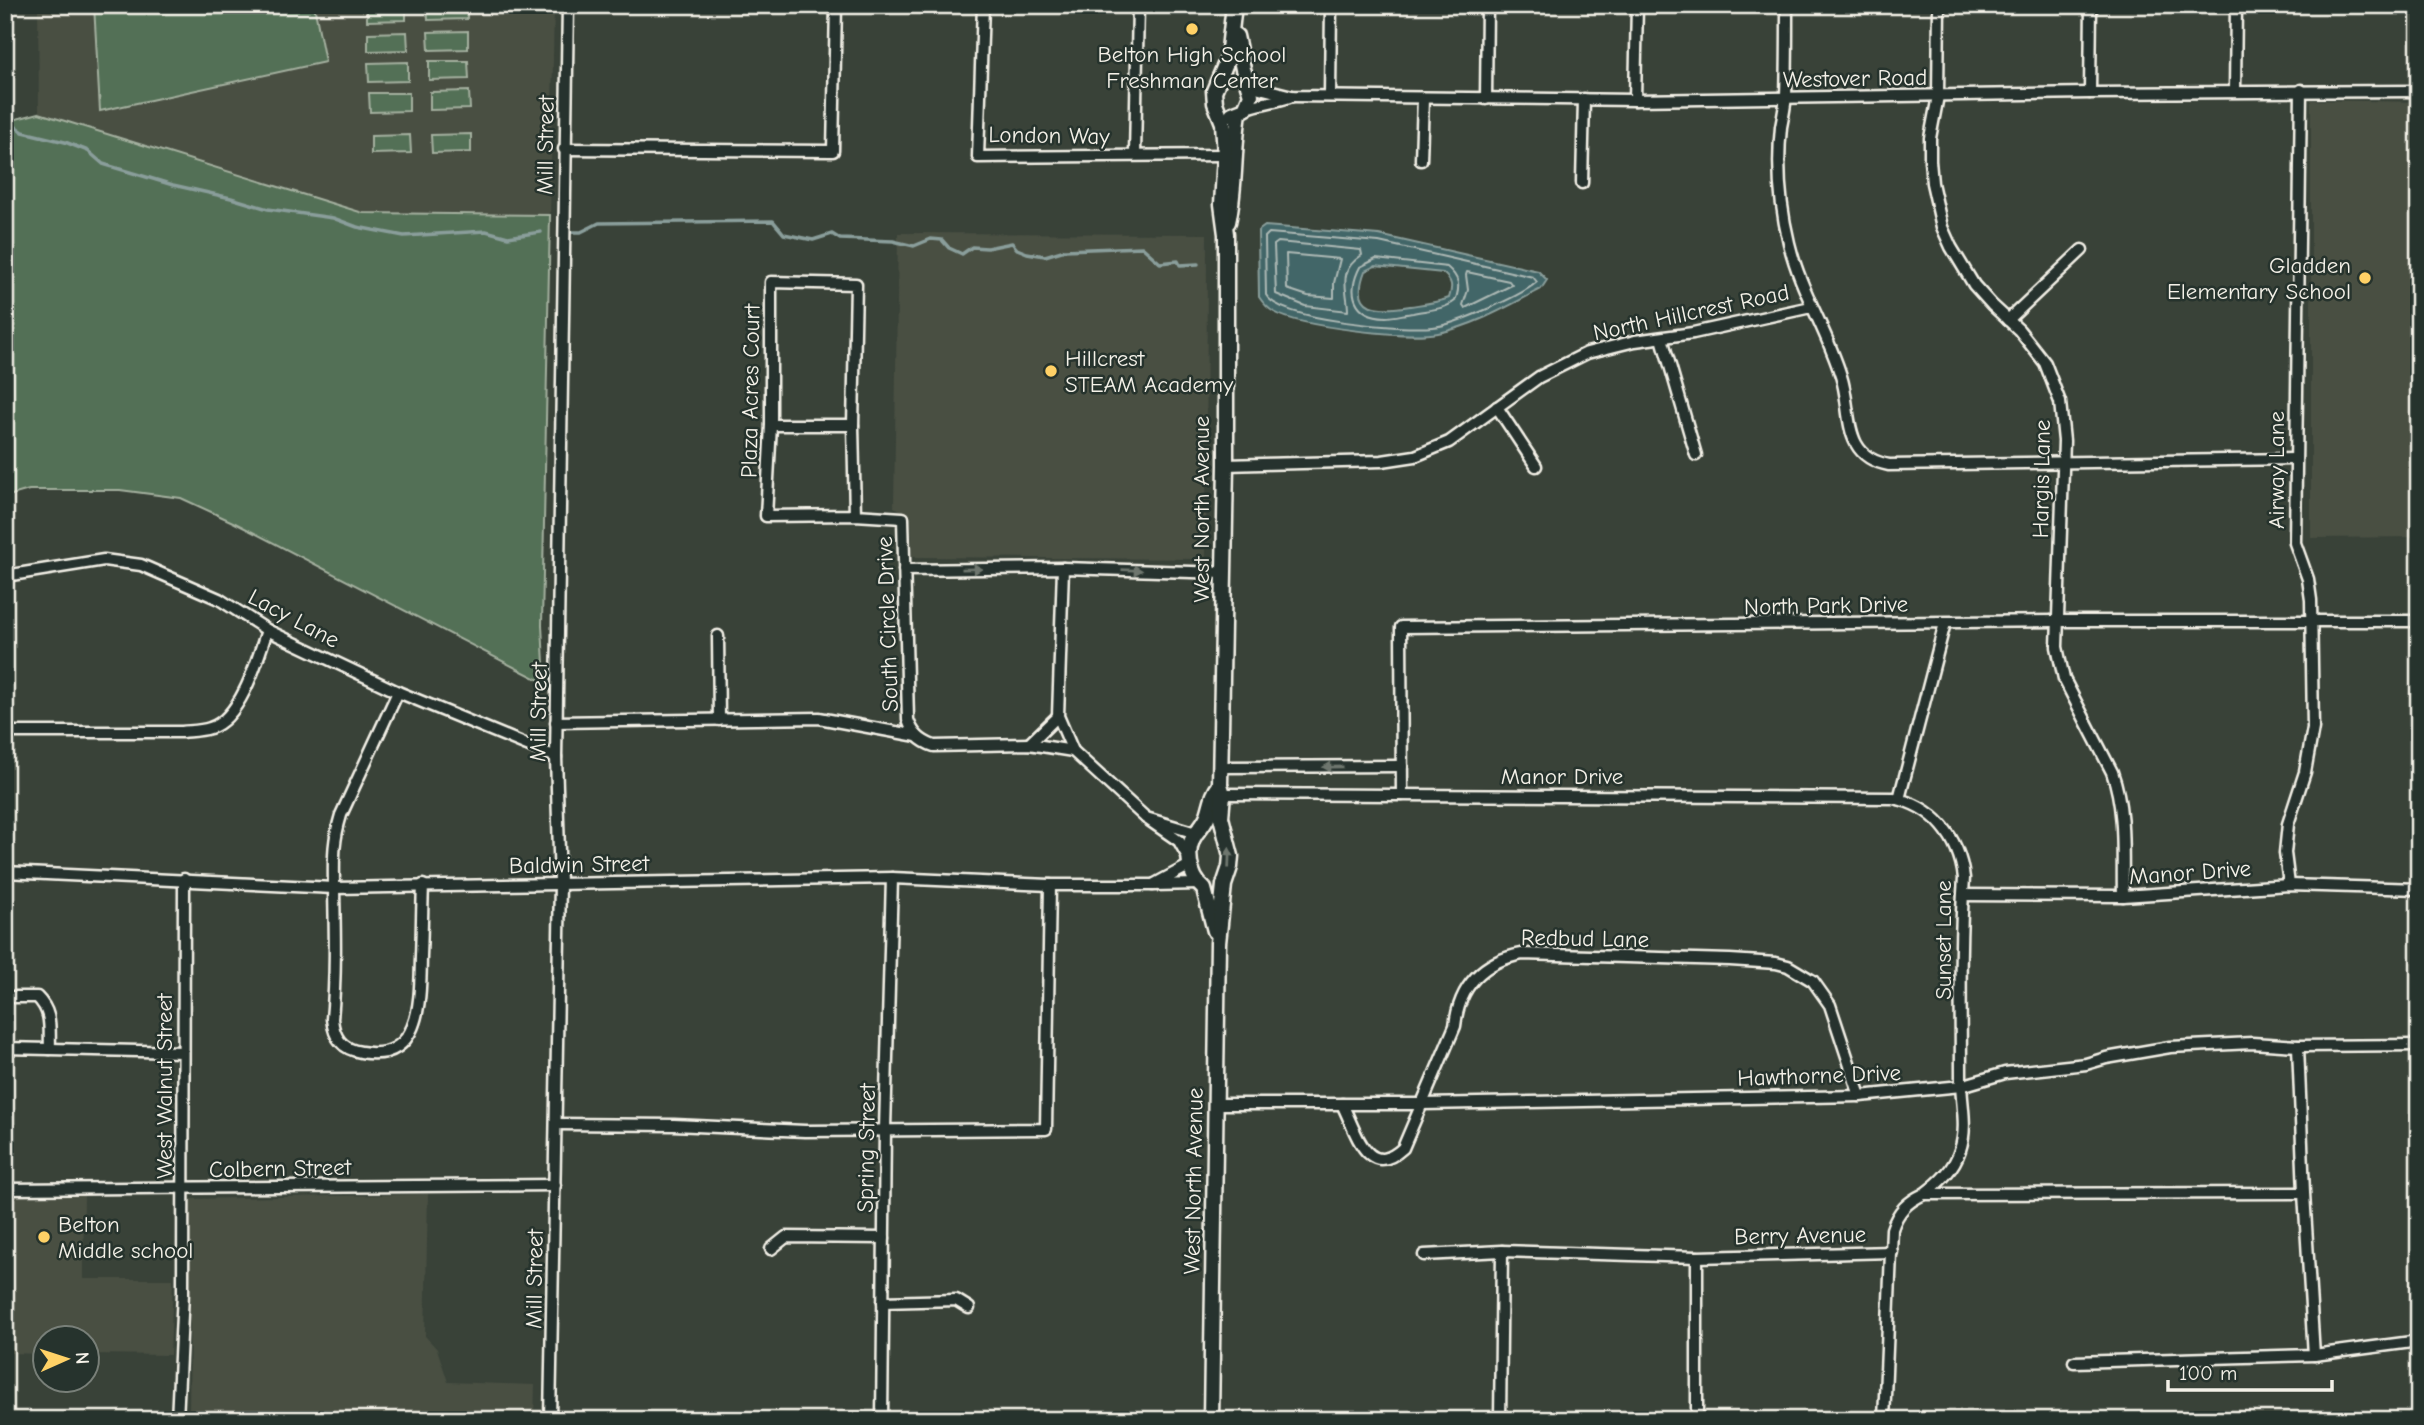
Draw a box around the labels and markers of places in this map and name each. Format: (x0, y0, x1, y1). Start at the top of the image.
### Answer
marker: Belton High School Freshman Center (1184, 21, 1200, 37)
place label: Belton High School Freshman Center (1098, 41, 1286, 94)
place label: Gladden Elementary School (2167, 252, 2351, 305)
marker: Gladden Elementary School (2357, 270, 2373, 286)
place label: Hillcrest STEAM Academy (1065, 345, 1234, 398)
marker: Hillcrest STEAM Academy (1043, 363, 1059, 379)
place label: Belton Middle school (58, 1211, 193, 1264)
marker: Belton Middle school (36, 1229, 52, 1245)

